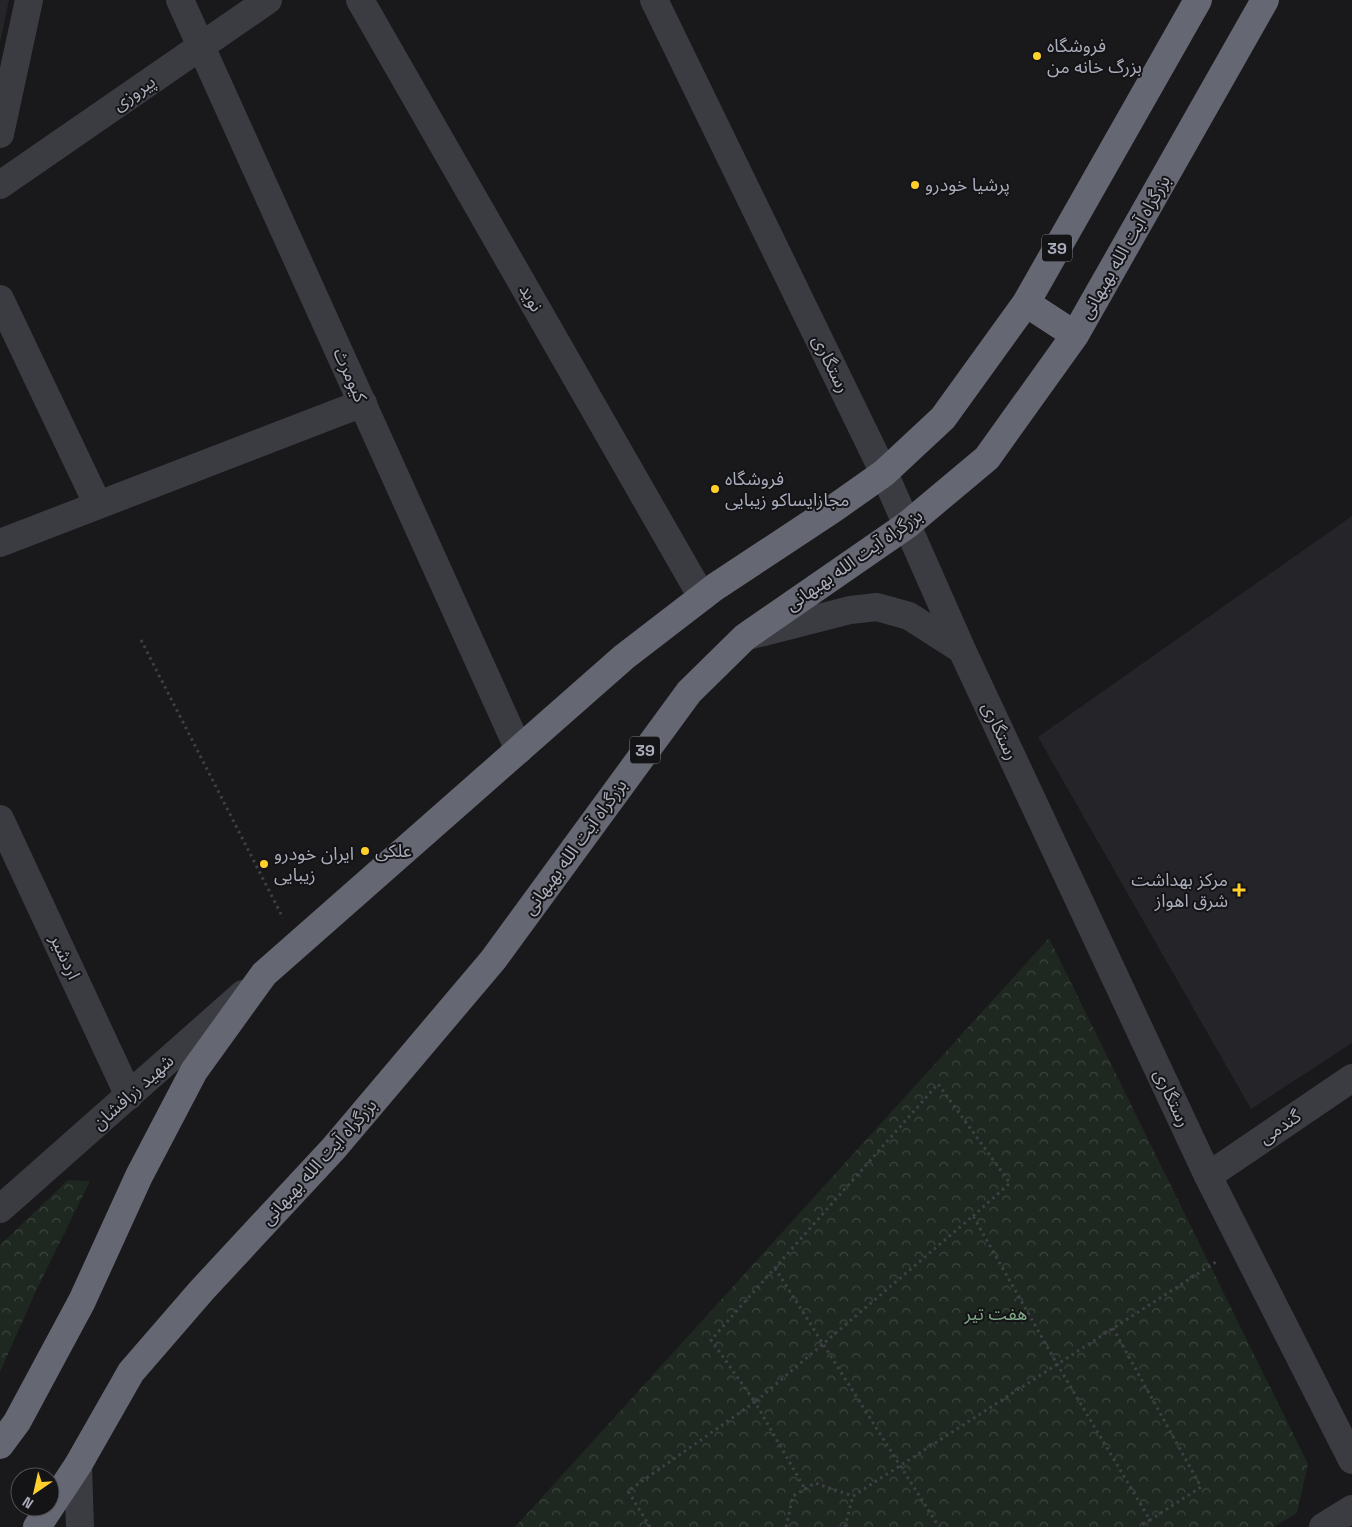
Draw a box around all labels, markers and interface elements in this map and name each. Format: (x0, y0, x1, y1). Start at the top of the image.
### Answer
place label: فروشگاه بزرگ خانه من (1047, 34, 1142, 78)
marker: فروشگاه بزرگ خانه من (1031, 50, 1043, 62)
street label: پیروزی (108, 70, 160, 116)
street label: بزرگراه آیت الله بهبهانی (1074, 171, 1175, 323)
place label: پرشيا خودرو (925, 173, 1010, 196)
marker: پرشيا خودرو (909, 179, 921, 191)
road number: 39 (1042, 234, 1072, 262)
street label: نوید (514, 280, 548, 316)
street label: رستگاری (808, 331, 855, 396)
street label: کیومرث (328, 344, 373, 406)
place label: فروشگاه مجازایساکو زیبایی (725, 467, 850, 511)
marker: فروشگاه مجازایساکو زیبایی (709, 483, 721, 495)
street label: بزرگراه آیت الله بهبهانی (781, 504, 927, 616)
street label: رستگاری (977, 698, 1024, 764)
road number: 39 (630, 736, 660, 764)
street label: بزرگراه آیت الله بهبهانی (518, 774, 632, 919)
place label: علکی (375, 839, 412, 862)
place label: ایران خودرو زیبایی (274, 842, 354, 886)
marker: علکی (359, 845, 371, 857)
marker: ایران خودرو زیبایی (258, 858, 270, 870)
place label: مرکز بهداشت شرق اهواز (1131, 868, 1228, 912)
marker: مرکز بهداشت شرق اهواز (1232, 883, 1246, 897)
street label: اردشیر (45, 930, 86, 983)
street label: شهید زرافشان (87, 1049, 178, 1134)
street label: رستگاری (1149, 1065, 1196, 1131)
street label: بزرگراه آیت الله بهبهانی (256, 1094, 382, 1230)
street label: گندمی (1254, 1104, 1306, 1149)
park label: هفت تیر (964, 1302, 1027, 1325)
north arrow (10, 1467, 60, 1517)
text: N (19, 1493, 37, 1513)

